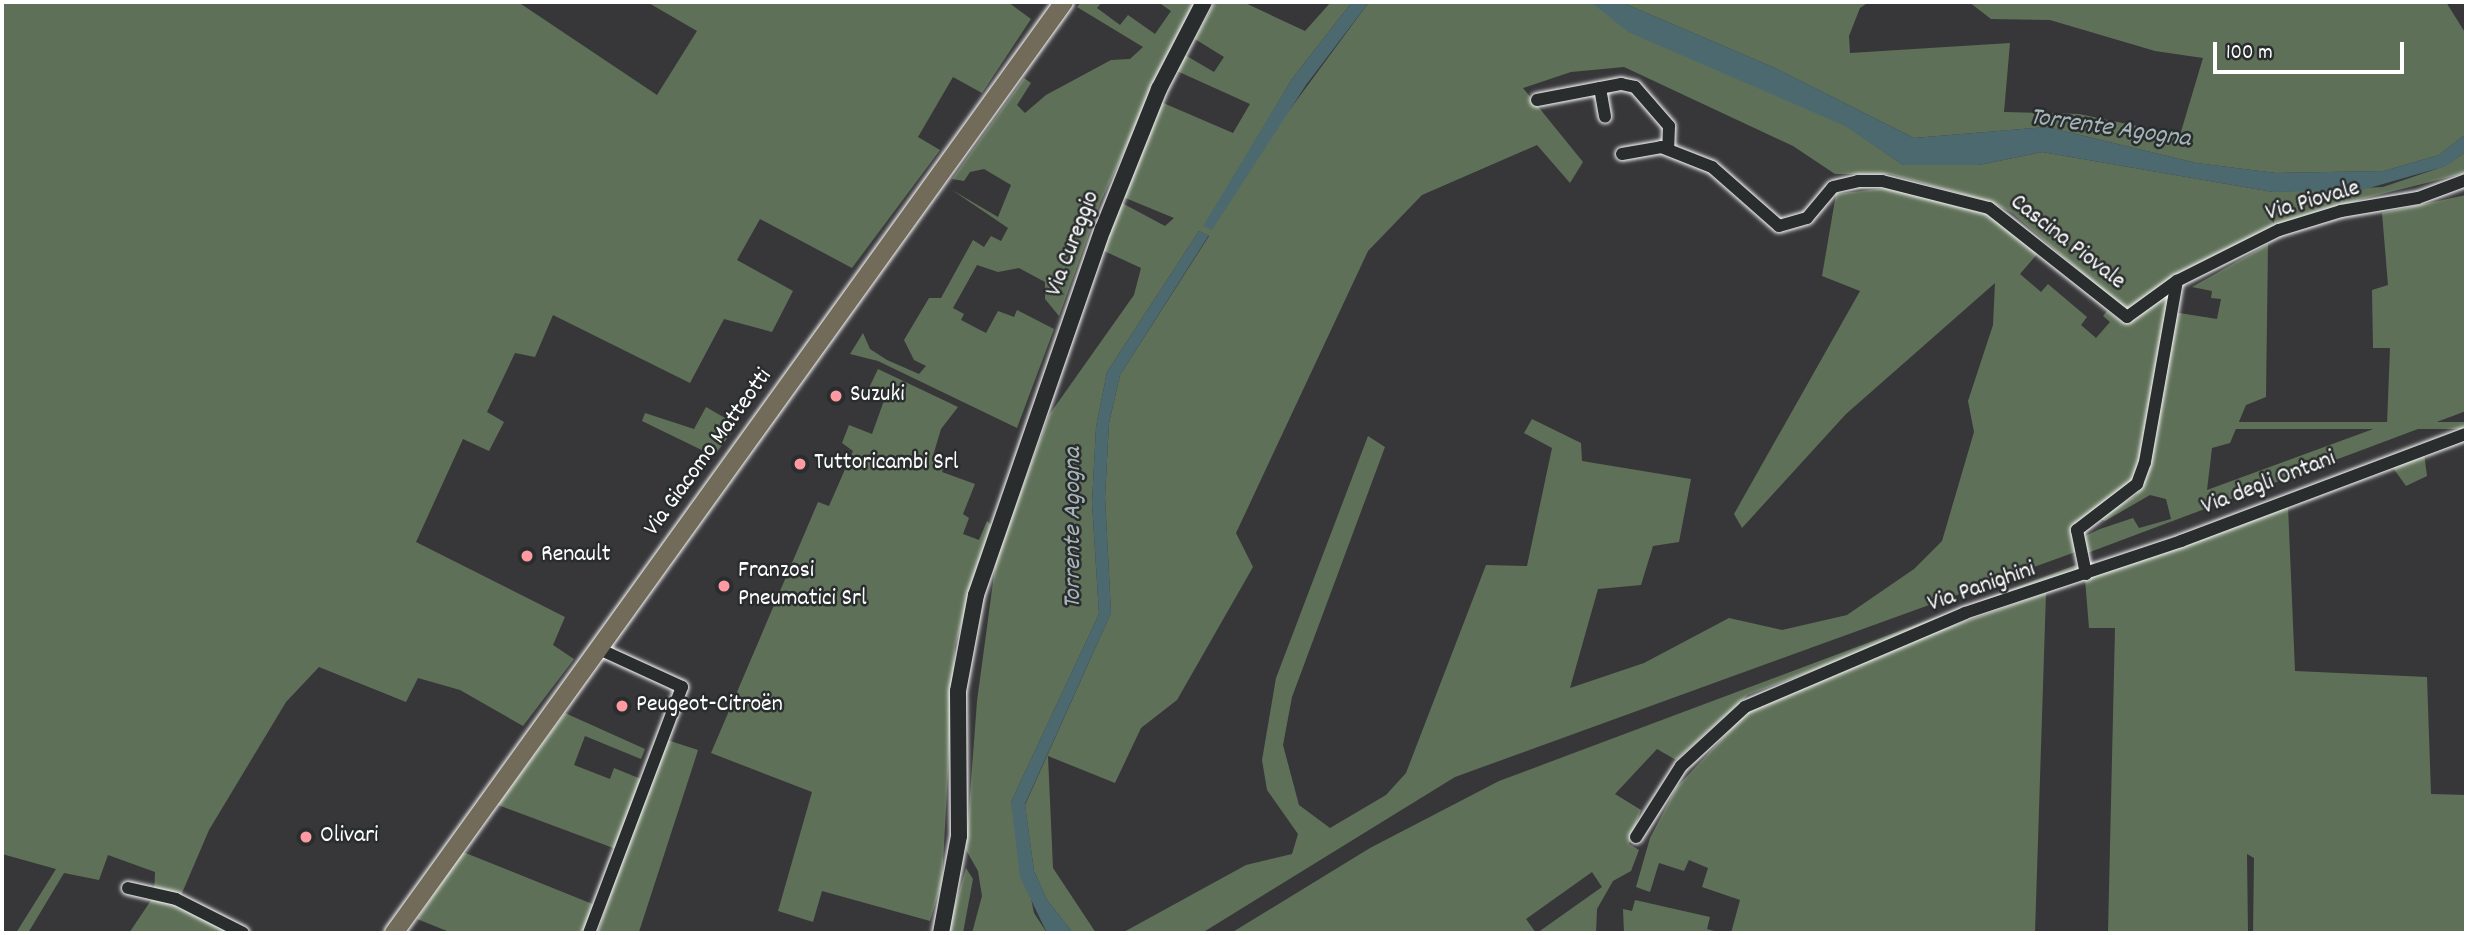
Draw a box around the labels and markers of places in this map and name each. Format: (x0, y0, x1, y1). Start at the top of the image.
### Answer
place label: Suzuki (850, 382, 905, 410)
marker: Suzuki (828, 388, 844, 404)
place label: Tuttoricambi Srl (814, 450, 959, 478)
marker: Tuttoricambi Srl (792, 456, 808, 472)
place label: Renault (541, 542, 611, 570)
marker: Renault (519, 548, 535, 564)
place label: Franzosi Pneumatici Srl (738, 558, 867, 614)
marker: Franzosi Pneumatici Srl (716, 578, 732, 594)
place label: Peugeot-Citroën (636, 692, 783, 720)
marker: Peugeot-Citroën (614, 698, 630, 714)
place label: Olivari (320, 823, 378, 851)
marker: Olivari (298, 829, 314, 845)

